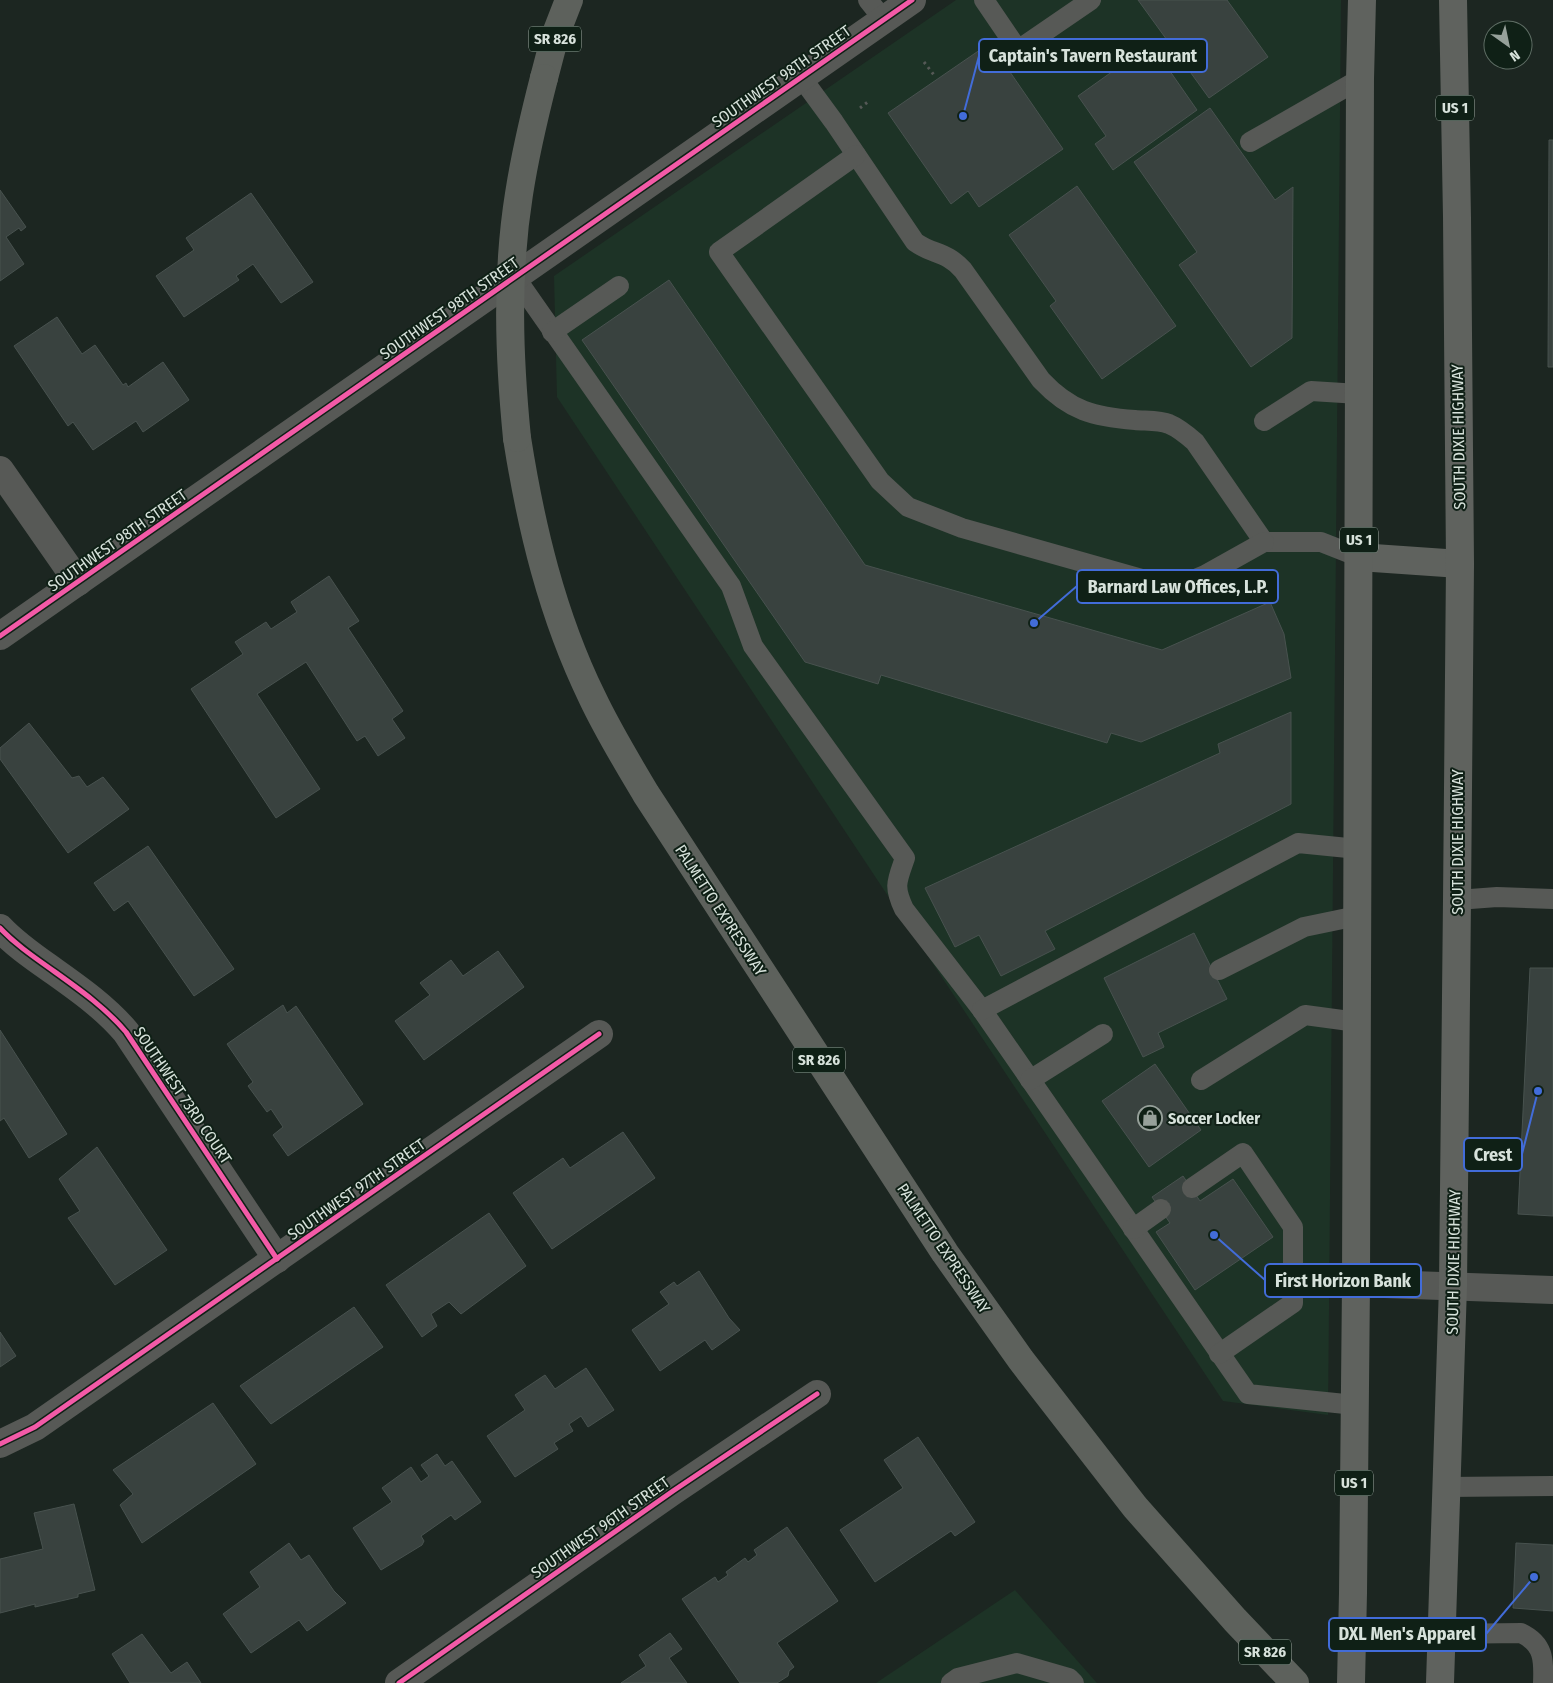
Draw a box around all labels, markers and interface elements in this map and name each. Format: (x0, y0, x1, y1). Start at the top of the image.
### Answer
north arrow (1483, 20, 1533, 70)
street label: SOUTHWEST 98TH STREET (708, 21, 855, 132)
road number: SR 826 (529, 26, 581, 52)
callout: Captain's Tavern Restaurant (979, 39, 1207, 72)
text: Captain's Tavern Restaurant (989, 45, 1198, 67)
text: N (1507, 46, 1523, 65)
road number: US 1 (1436, 96, 1474, 120)
street label: SOUTHWEST 98TH STREET (376, 253, 523, 364)
street label: SOUTH DIXIE HIGHWAY (1448, 364, 1469, 510)
street label: SOUTHWEST 98TH STREET (44, 485, 191, 596)
road number: US 1 (1340, 528, 1378, 552)
callout: Barnard Law Offices, L.P. (1077, 570, 1278, 603)
text: Barnard Law Offices, L.P. (1088, 576, 1268, 598)
street label: SOUTH DIXIE HIGHWAY (1448, 769, 1467, 915)
street label: PALMETTO EXPRESSWAY (671, 841, 770, 979)
street label: SOUTHWEST 73RD COURT (130, 1023, 236, 1168)
road number: SR 826 (793, 1048, 845, 1072)
shop icon: Soccer Locker (1137, 1105, 1163, 1131)
place label: Soccer Locker (1168, 1109, 1260, 1128)
street label: SOUTHWEST 97TH STREET (284, 1134, 429, 1244)
callout: Crest (1464, 1138, 1522, 1171)
text: Crest (1474, 1144, 1513, 1166)
street label: PALMETTO EXPRESSWAY (893, 1180, 994, 1317)
street label: SOUTH DIXIE HIGHWAY (1443, 1189, 1464, 1335)
callout: First Horizon Bank (1265, 1264, 1421, 1297)
text: First Horizon Bank (1275, 1270, 1412, 1292)
road number: US 1 (1335, 1470, 1373, 1496)
street label: SOUTHWEST 96TH STREET (527, 1472, 674, 1582)
callout: DXL Men's Apparel (1329, 1618, 1486, 1651)
text: DXL Men's Apparel (1338, 1623, 1476, 1645)
road number: SR 826 (1239, 1640, 1291, 1664)

